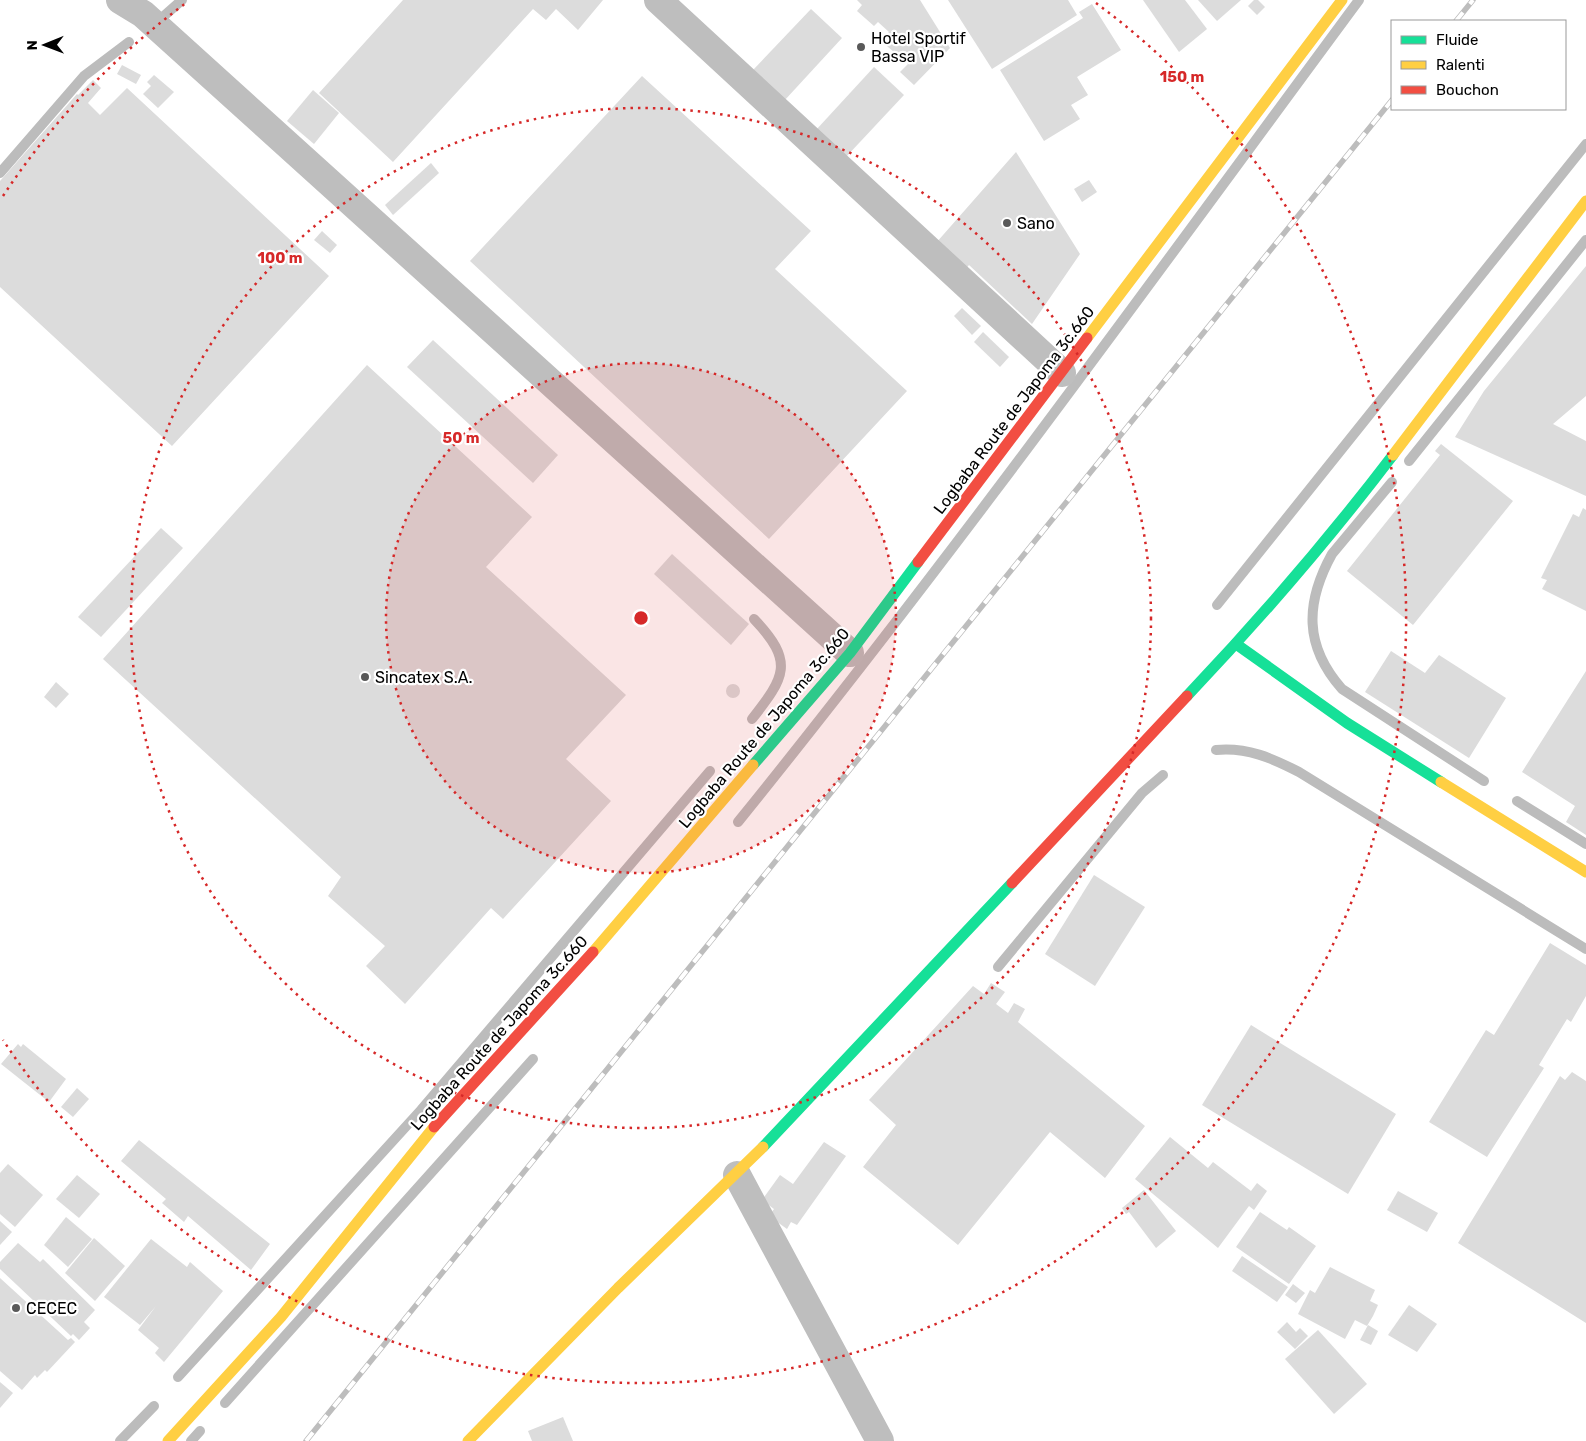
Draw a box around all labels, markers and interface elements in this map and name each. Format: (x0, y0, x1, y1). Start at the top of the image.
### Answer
north arrow (20, 20, 70, 70)
legend (1391, 20, 1566, 110)
place label: Hotel Sportif Bassa VIP (871, 29, 966, 66)
text: Fluide (1436, 31, 1478, 49)
text: N (24, 40, 41, 50)
marker: Hotel Sportif Bassa VIP (855, 41, 867, 53)
text: Ralenti (1436, 56, 1485, 74)
text: 150 m (1160, 68, 1204, 86)
text: Bouchon (1436, 81, 1499, 99)
place label: Sano (1017, 214, 1055, 233)
marker: Sano (1001, 217, 1013, 229)
text: 100 m (258, 249, 302, 267)
street label: Logbaba Route de Japoma 3c.660 (930, 302, 1098, 518)
text: 50 m (443, 429, 479, 447)
centre of rings (632, 609, 650, 627)
street label: Logbaba Route de Japoma 3c.660 (675, 624, 853, 832)
place label: Sincatex S.A. (375, 668, 472, 687)
marker: Sincatex S.A. (359, 671, 371, 683)
street label: Logbaba Route de Japoma 3c.660 (407, 932, 591, 1134)
place label: CECEC (26, 1299, 77, 1318)
marker: CECEC (10, 1302, 22, 1314)

